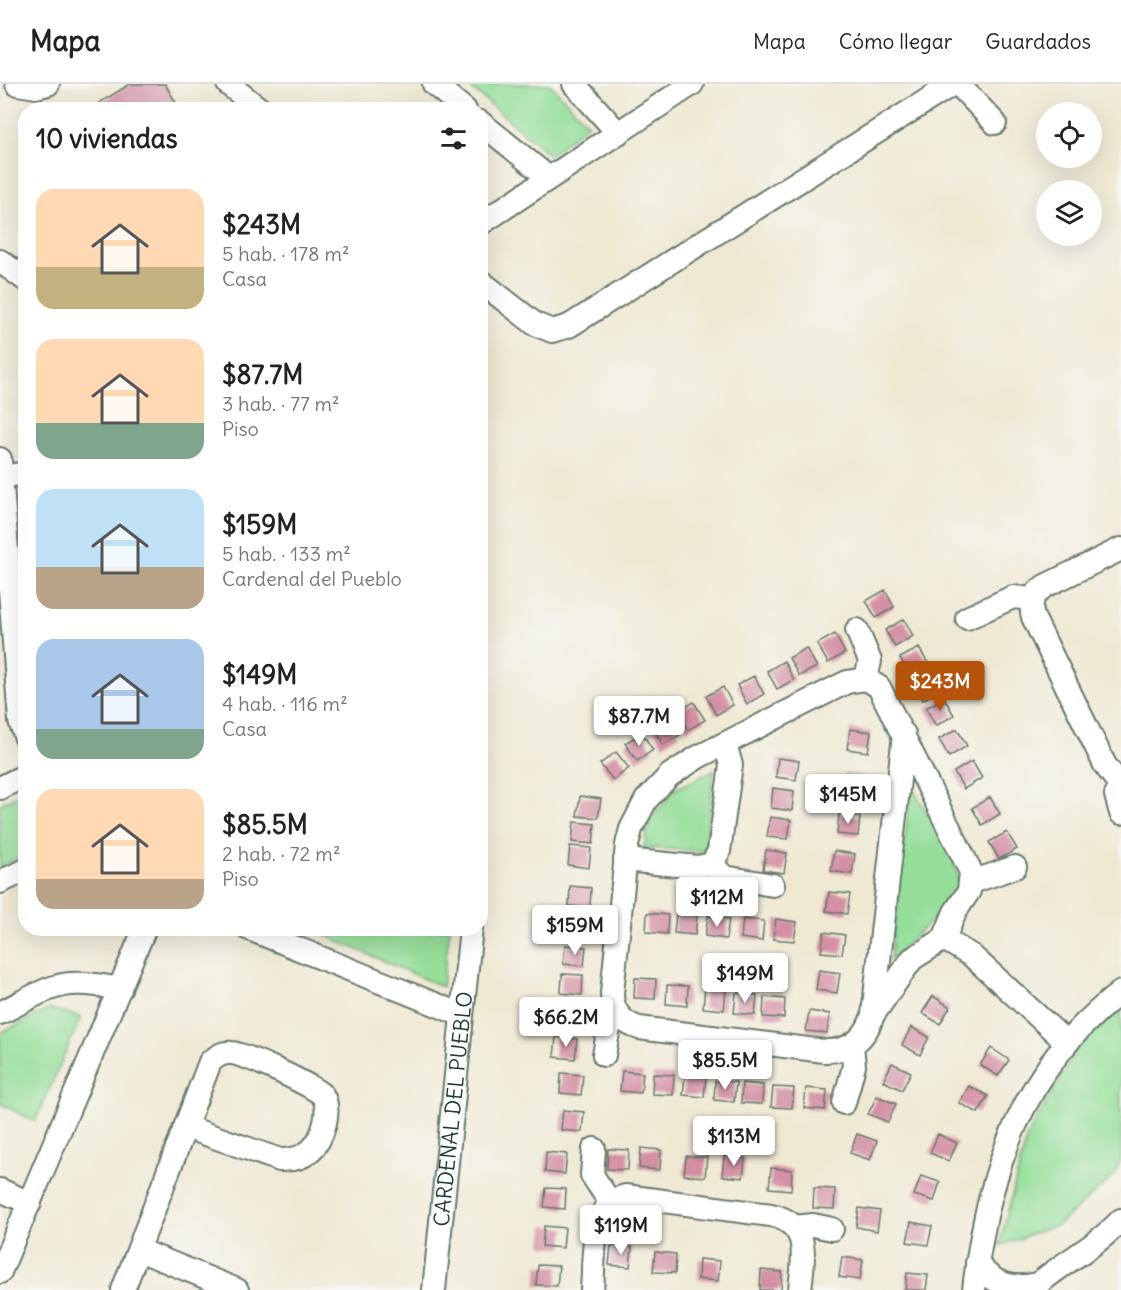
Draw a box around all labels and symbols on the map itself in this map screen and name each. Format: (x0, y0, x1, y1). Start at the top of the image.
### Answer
pin: $243M (898, 661, 982, 712)
pin: $87.7M (590, 696, 688, 747)
pin: $145M (806, 774, 890, 825)
pin: $112M (675, 877, 759, 928)
pin: $159M (533, 905, 617, 956)
pin: $149M (703, 953, 787, 1004)
street label: CARDENAL DEL PUEBLO (427, 990, 478, 1228)
pin: $66.2M (517, 997, 615, 1048)
pin: $85.5M (676, 1040, 774, 1091)
pin: $113M (692, 1116, 776, 1167)
pin: $119M (579, 1205, 663, 1256)

